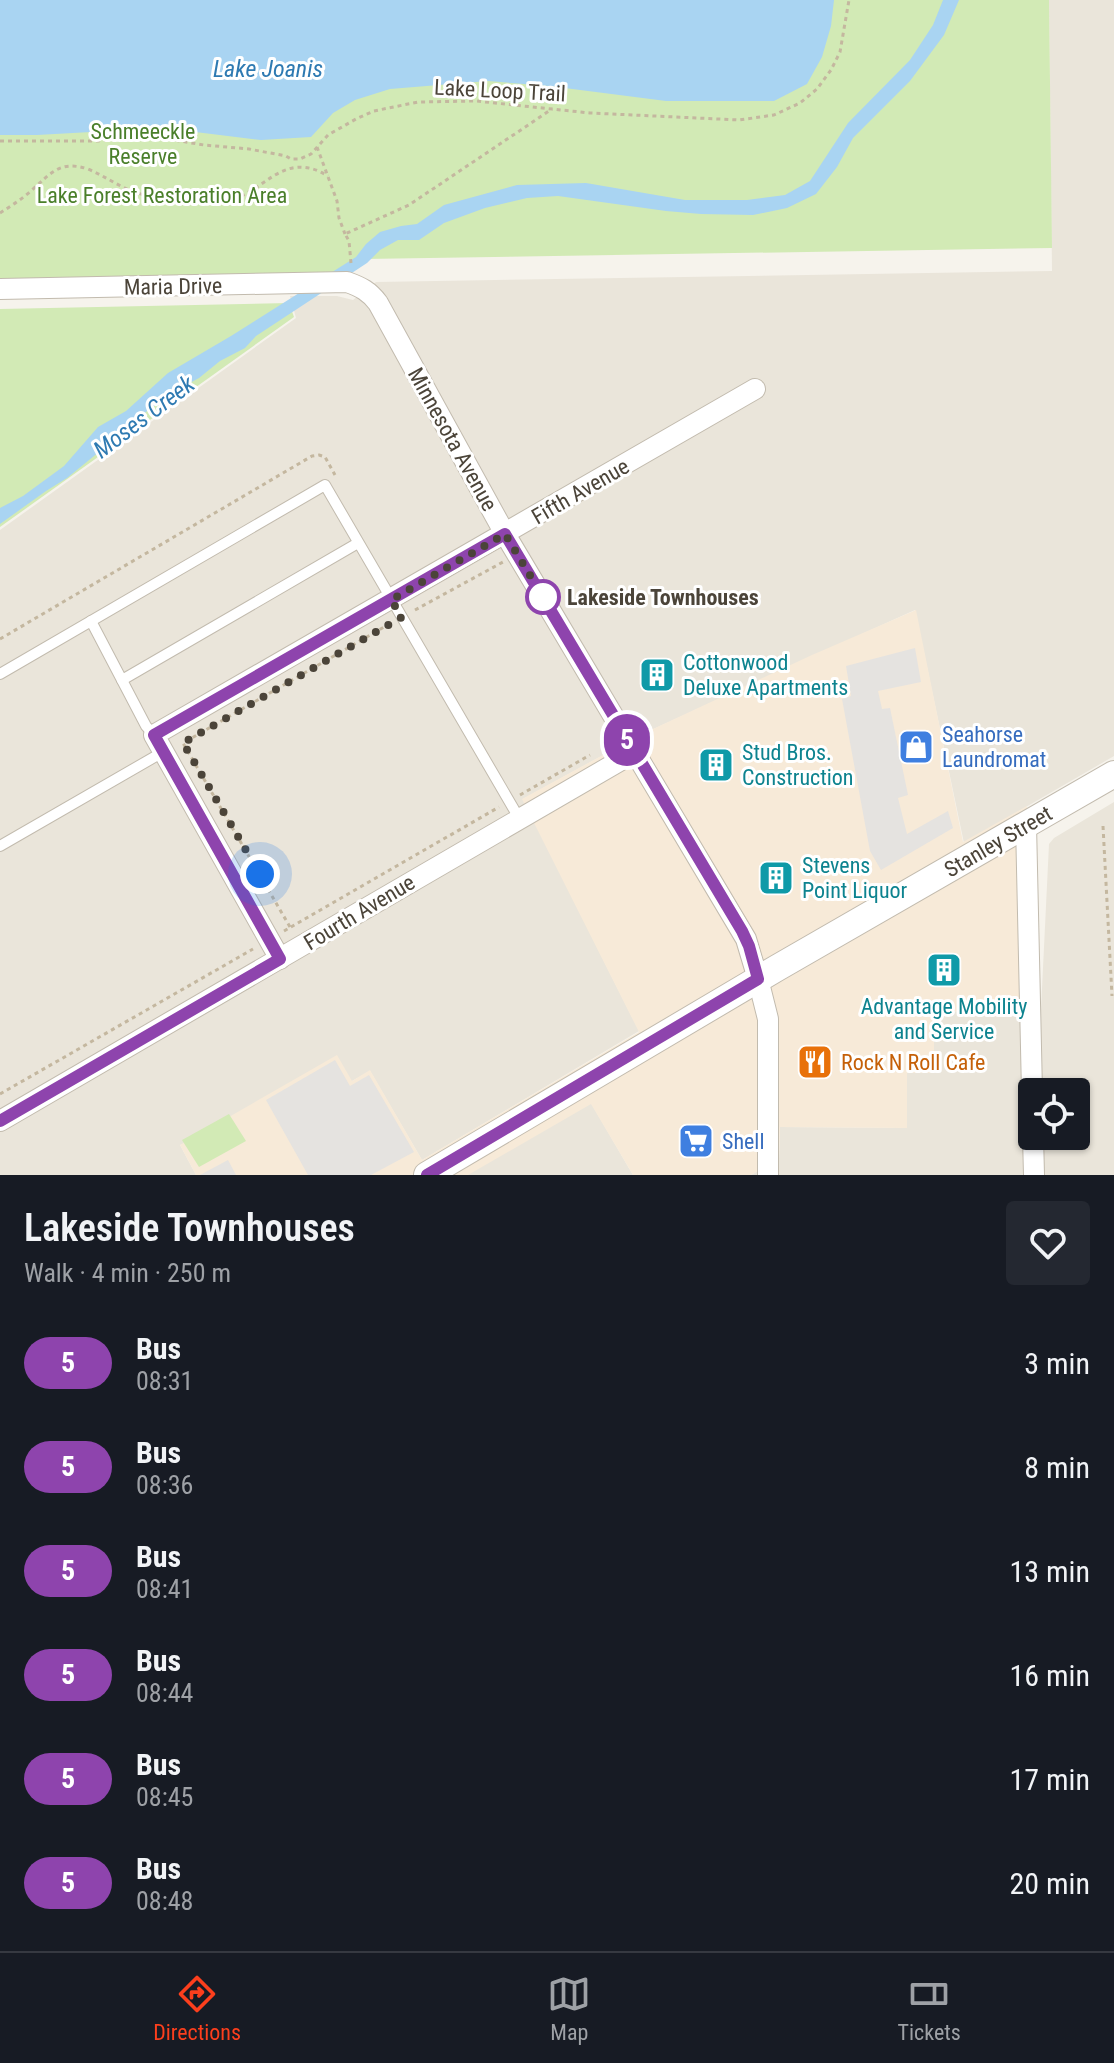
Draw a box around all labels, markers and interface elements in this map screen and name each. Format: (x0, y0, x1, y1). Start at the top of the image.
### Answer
water label: Lake Joanis (213, 55, 323, 83)
street label: Lake Loop Trail (434, 75, 566, 106)
park label: Schmeeckle Reserve (91, 119, 195, 169)
park label: Lake Forest Restoration Area (37, 183, 287, 208)
street label: Maria Drive (124, 273, 222, 300)
street label: Minnesota Avenue (403, 363, 502, 515)
water label: Moses Creek (88, 370, 200, 464)
street label: Fifth Avenue (527, 454, 633, 529)
marker: Lakeside Townhouses (526, 580, 560, 614)
place label: Lakeside Townhouses (567, 585, 759, 610)
place label: Cottonwood Deluxe Apartments (683, 650, 848, 700)
building icon: Cottonwood Deluxe Apartments (638, 656, 676, 694)
line badge: 5 (601, 714, 653, 766)
place label: Seahorse Laundromat (942, 722, 1046, 772)
text: 5 (620, 723, 634, 756)
shop icon: Seahorse Laundromat (897, 728, 935, 766)
place label: Stud Bros. Construction (742, 740, 853, 790)
building icon: Stud Bros. Construction (697, 746, 735, 784)
street label: Stanley Street (940, 801, 1057, 882)
place label: Stevens Point Liquor (802, 853, 908, 903)
your location (240, 854, 280, 894)
building icon: Stevens Point Liquor (757, 859, 795, 897)
street label: Fourth Avenue (299, 870, 419, 955)
building icon: Advantage Mobility and Service (925, 951, 963, 989)
place label: Advantage Mobility and Service (861, 994, 1027, 1044)
restaurant icon: Rock N Roll Cafe (796, 1043, 834, 1081)
place label: Rock N Roll Cafe (841, 1050, 985, 1075)
map controls (1018, 1078, 1090, 1150)
button: locate (1018, 1078, 1090, 1150)
supermarket icon: Shell (677, 1122, 715, 1160)
place label: Shell (722, 1129, 764, 1154)
button: heart (1006, 1201, 1090, 1285)
text: Lakeside Townhouses (24, 1206, 355, 1250)
text: Walk · 4 min · 250 m (24, 1258, 231, 1288)
text: Bus (136, 1331, 181, 1366)
text: 5 (61, 1346, 75, 1379)
text: 3 min (1024, 1346, 1090, 1381)
text: 08:31 (136, 1366, 193, 1396)
text: Bus (136, 1435, 181, 1470)
text: 5 (61, 1450, 75, 1483)
text: 8 min (1024, 1450, 1090, 1485)
text: 08:36 (136, 1470, 193, 1500)
text: Bus (136, 1539, 181, 1574)
text: 5 (61, 1554, 75, 1587)
text: 13 min (1009, 1554, 1090, 1589)
text: 08:41 (136, 1574, 193, 1604)
text: Bus (136, 1643, 181, 1678)
text: 5 (61, 1658, 75, 1691)
text: 16 min (1009, 1658, 1090, 1693)
text: 08:44 (136, 1678, 193, 1708)
text: Bus (136, 1747, 181, 1782)
text: 5 (61, 1762, 75, 1795)
text: 17 min (1009, 1762, 1090, 1797)
text: 08:45 (136, 1782, 193, 1812)
text: Bus (136, 1851, 181, 1886)
text: 5 (61, 1866, 75, 1899)
text: 20 min (1009, 1866, 1090, 1901)
text: 08:48 (136, 1886, 193, 1916)
tab: Directions (153, 1972, 241, 2045)
tab: Map (547, 1972, 591, 2045)
tab: Tickets (898, 1972, 961, 2045)

